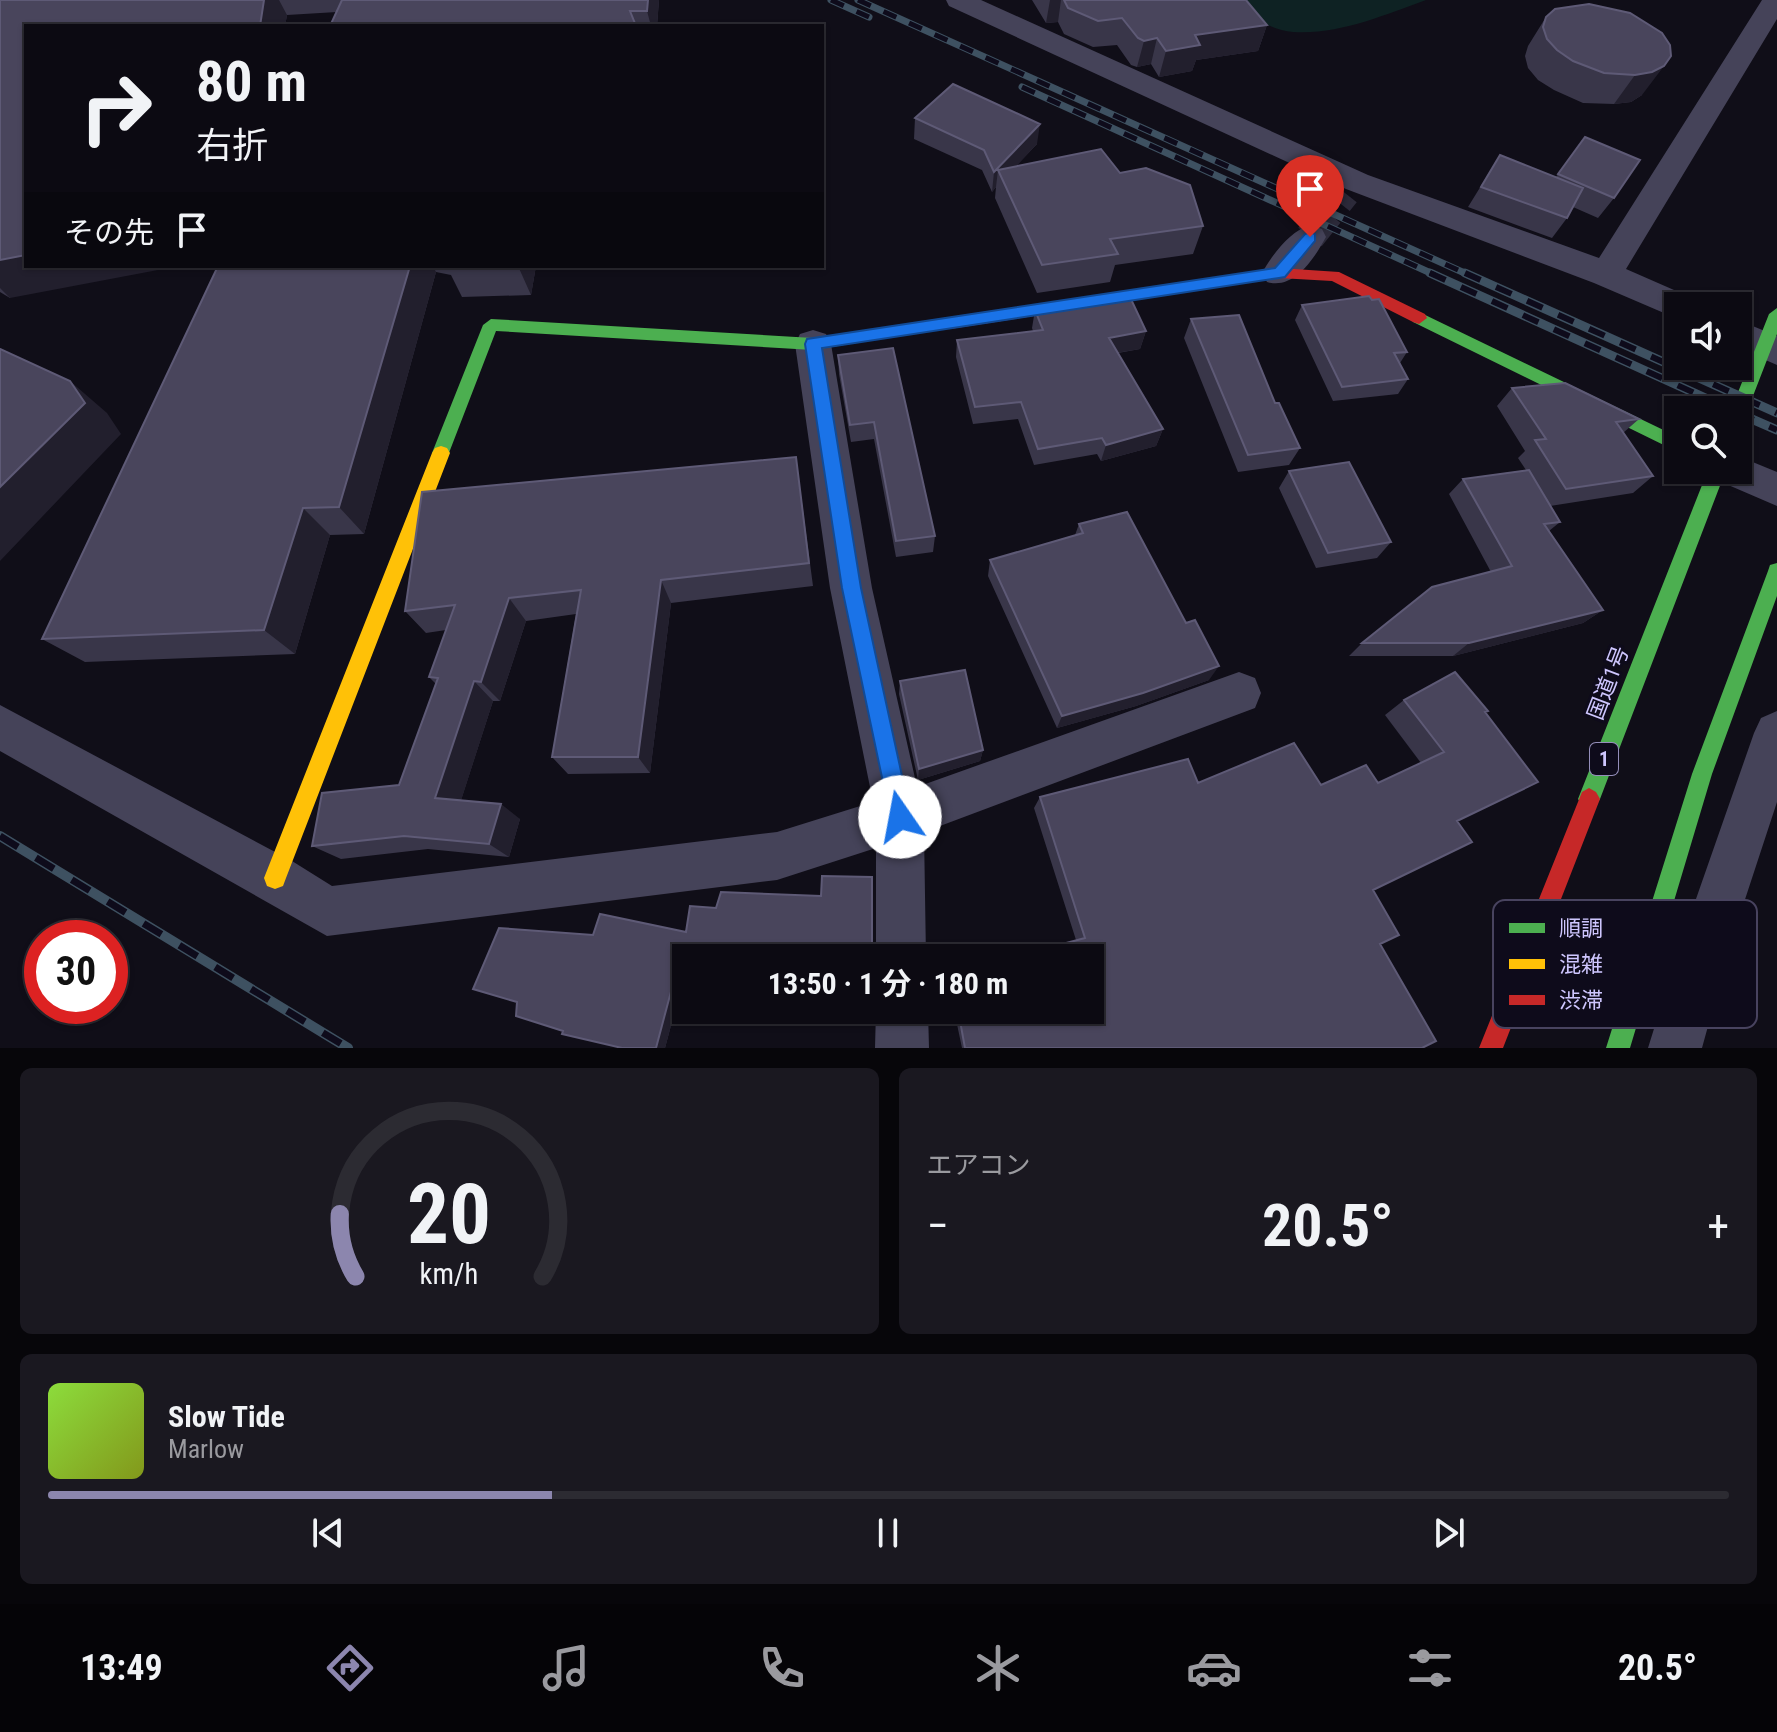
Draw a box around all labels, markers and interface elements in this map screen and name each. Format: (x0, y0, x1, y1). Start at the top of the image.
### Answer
text: 80 m (196, 49, 307, 115)
icon: right (64, 56, 168, 160)
text: 右折 (196, 125, 268, 167)
pin (1276, 155, 1344, 237)
icon: arrive (1288, 167, 1332, 211)
icon: arrive (170, 208, 214, 252)
text: その先 (64, 215, 154, 250)
map controls (1664, 292, 1752, 484)
button: sound (1664, 292, 1752, 380)
button: search (1664, 396, 1752, 484)
street label: 国道1号 (1583, 643, 1633, 723)
road number: 1 (1590, 743, 1618, 775)
position arrow (858, 775, 942, 859)
legend (1493, 900, 1757, 1028)
text: 順調 (1559, 916, 1603, 941)
speed limit sign: 30 (24, 920, 128, 1024)
text: 混雑 (1559, 952, 1603, 977)
text: 13:50 · 1 分 · 180 m (768, 966, 1008, 1001)
text: 渋滞 (1559, 988, 1603, 1013)
text: エアコン (927, 1150, 1031, 1180)
text: 20 (407, 1166, 491, 1263)
text: 20.5° (1262, 1190, 1394, 1261)
text: − (927, 1200, 949, 1252)
text: + (1707, 1200, 1729, 1252)
text: km/h (420, 1257, 479, 1291)
text: Slow Tide (168, 1399, 285, 1434)
text: Marlow (168, 1434, 244, 1464)
icon: previous (306, 1511, 350, 1555)
icon: pause (866, 1511, 910, 1555)
icon: next (1427, 1511, 1471, 1555)
icon: directions (322, 1640, 378, 1696)
icon: music (538, 1640, 594, 1696)
icon: phone (754, 1640, 810, 1696)
icon: climate (970, 1640, 1026, 1696)
icon: car (1186, 1640, 1242, 1696)
icon: filters (1402, 1640, 1458, 1696)
text: 13:49 (80, 1647, 163, 1689)
text: 20.5° (1618, 1647, 1697, 1689)

